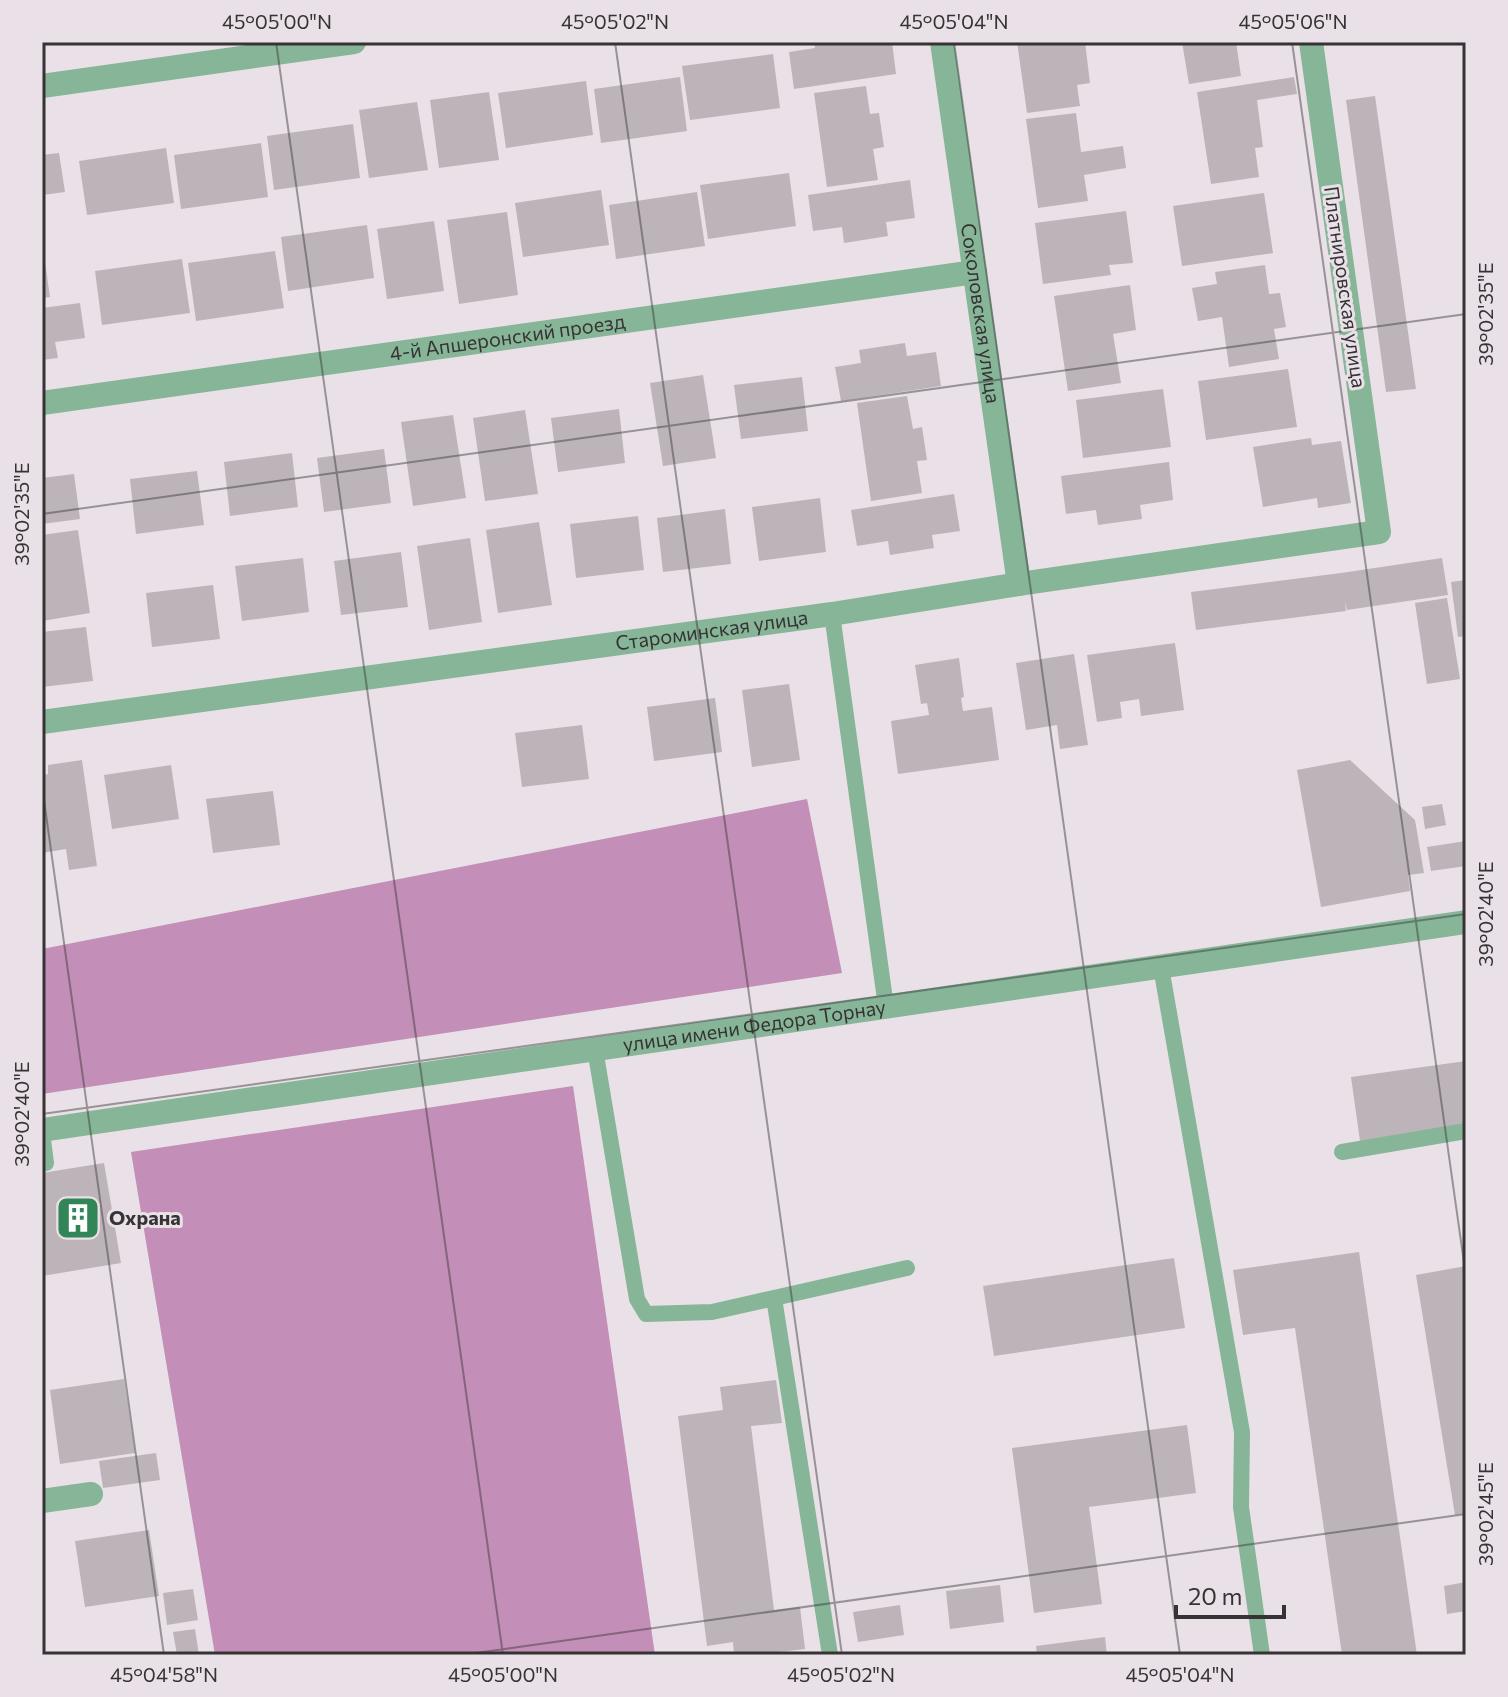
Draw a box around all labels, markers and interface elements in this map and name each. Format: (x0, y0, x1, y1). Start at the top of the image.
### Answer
text: 45°05'00"N (222, 9, 332, 33)
text: 45°05'02"N (561, 9, 669, 33)
text: 45°05'04"N (899, 9, 1009, 33)
text: 45°05'06"N (1238, 9, 1348, 33)
street label: Платнировская улица (1320, 184, 1372, 389)
street label: Соколовская улица (957, 221, 1006, 405)
text: 39°02'35"E (1473, 262, 1497, 366)
street label: 4-й Апшеронский проезд (388, 308, 627, 365)
text: 39°02'35"E (9, 462, 33, 566)
street label: Староминская улица (614, 604, 809, 654)
text: 39°02'40"E (1473, 861, 1497, 967)
street label: улица имени Федора Торнау (621, 994, 887, 1056)
text: 39°02'40"E (9, 1061, 33, 1167)
building icon: Охрана (54, 1194, 102, 1242)
place label: Охрана (109, 1205, 181, 1229)
text: 39°02'45"E (1473, 1462, 1497, 1566)
scale bar (1176, 1569, 1284, 1619)
text: 20 m (1188, 1581, 1242, 1610)
text: 45°04'58"N (110, 1662, 218, 1686)
text: 45°05'00"N (448, 1662, 558, 1686)
text: 45°05'02"N (787, 1662, 895, 1686)
text: 45°05'04"N (1125, 1662, 1235, 1686)

